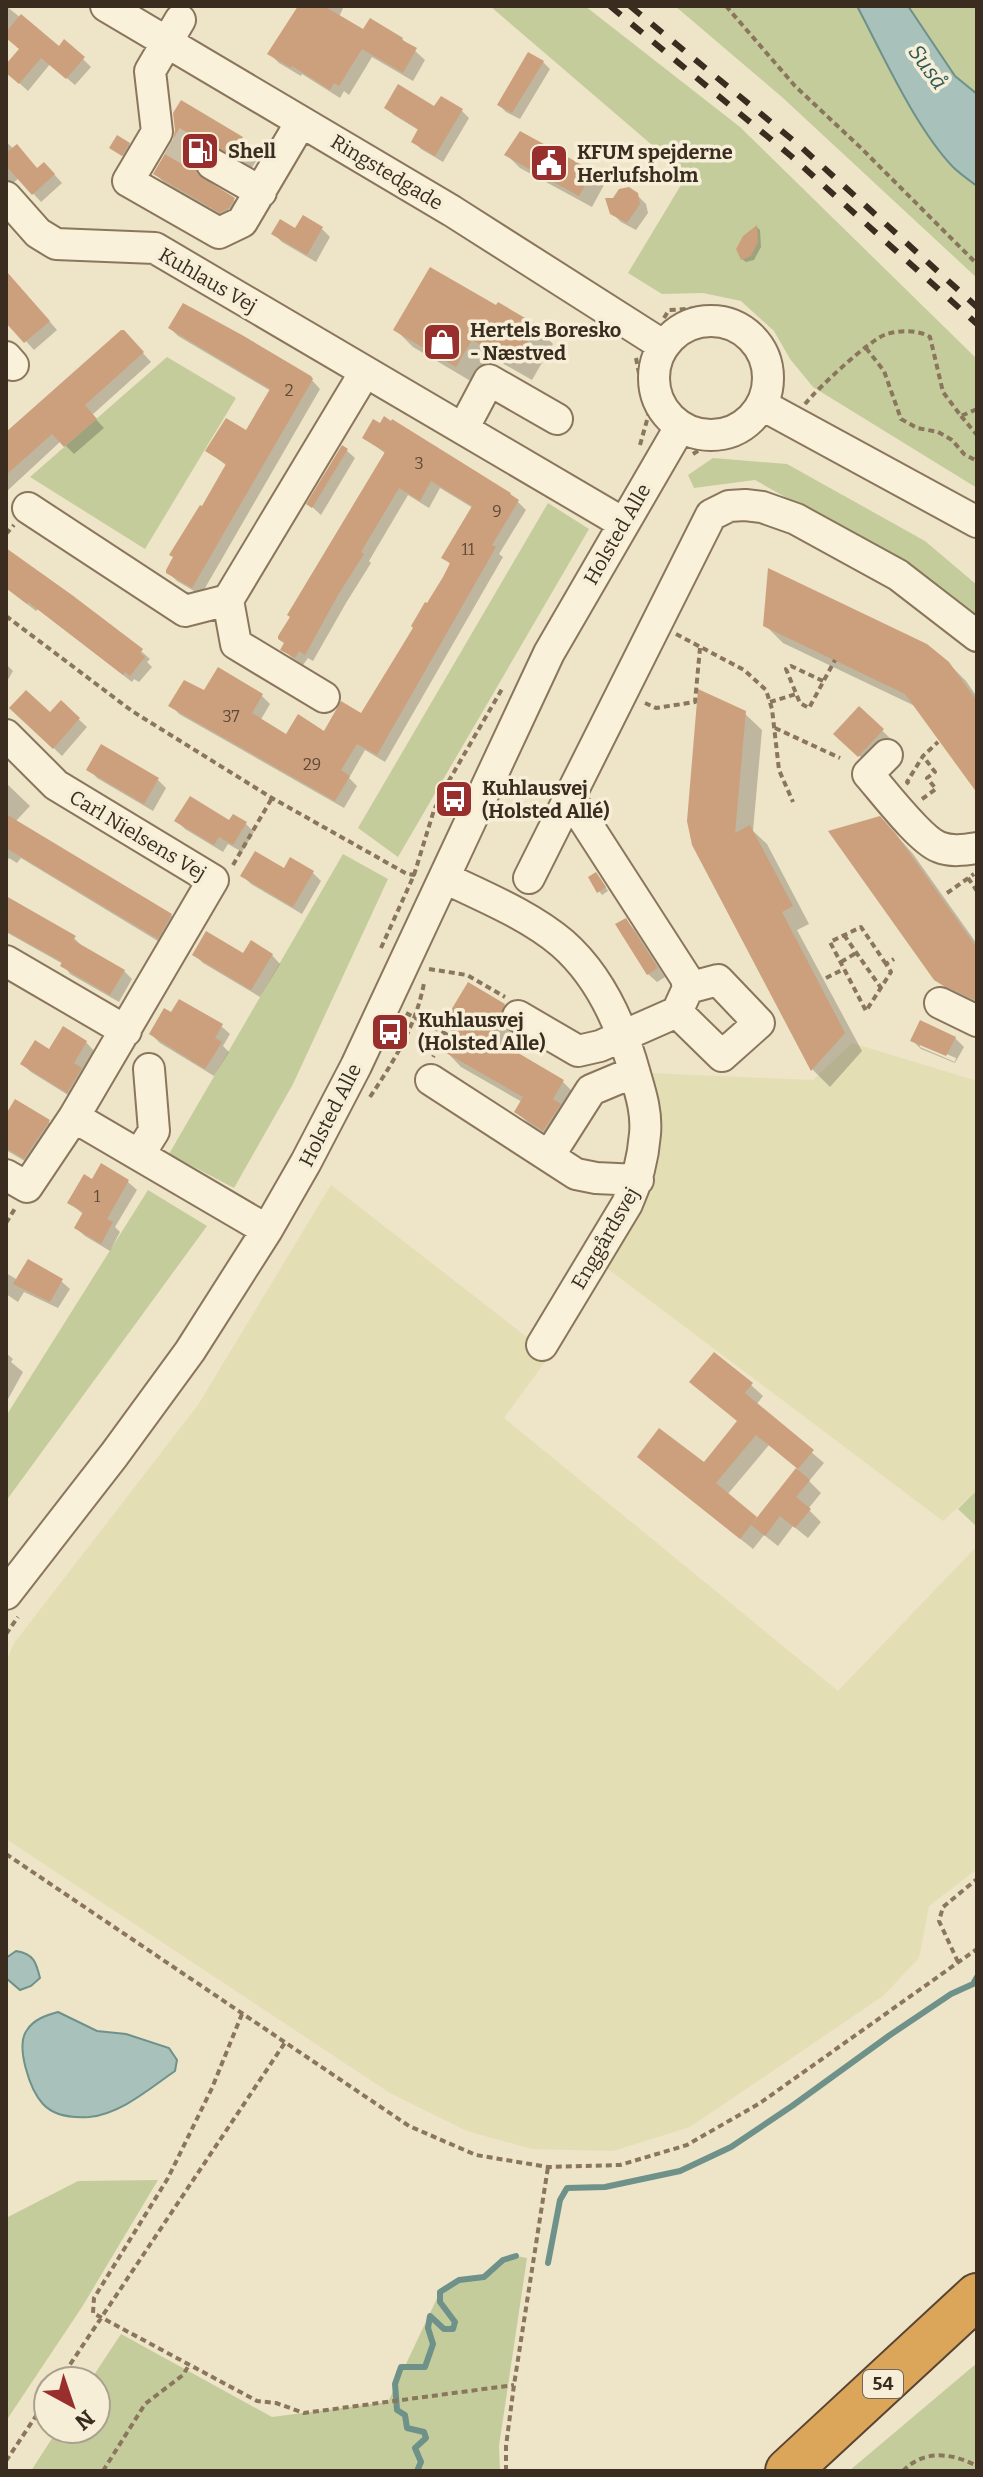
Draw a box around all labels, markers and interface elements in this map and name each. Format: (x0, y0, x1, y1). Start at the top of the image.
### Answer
water label: Suså (903, 39, 953, 95)
street label: Ringstedgade (327, 129, 447, 215)
fuel station icon: Shell (179, 130, 221, 172)
place label: Shell (228, 139, 276, 163)
place label: KFUM spejderne Herlufsholm (577, 140, 733, 187)
public building icon: KFUM spejderne Herlufsholm (528, 142, 570, 184)
street label: Kuhlaus Vej (154, 242, 261, 319)
place label: Hertels Boresko - Næstved (470, 318, 621, 365)
shop icon: Hertels Boresko - Næstved (421, 321, 463, 363)
house number: 2 (285, 381, 293, 400)
house number: 3 (414, 454, 424, 473)
street label: Holsted Alle (578, 479, 656, 589)
house number: 9 (492, 502, 502, 521)
house number: 11 (462, 540, 475, 559)
house number: 37 (222, 707, 240, 726)
house number: 29 (303, 755, 321, 774)
place label: Kuhlausvej (Holsted Allé) (482, 776, 610, 823)
bus stop icon: Kuhlausvej (Holsted Allé) (433, 778, 475, 820)
street label: Carl Nielsens Vej (65, 785, 211, 886)
place label: Kuhlausvej (Holsted Alle) (418, 1008, 546, 1055)
bus stop icon: Kuhlausvej (Holsted Alle) (369, 1011, 411, 1053)
street label: Holsted Alle (294, 1059, 366, 1171)
street label: Enggårdsvej (566, 1183, 645, 1294)
house number: 1 (94, 1187, 101, 1206)
north arrow (32, 2365, 112, 2445)
road number: 54 (863, 2370, 903, 2398)
text: N (69, 2404, 100, 2436)

